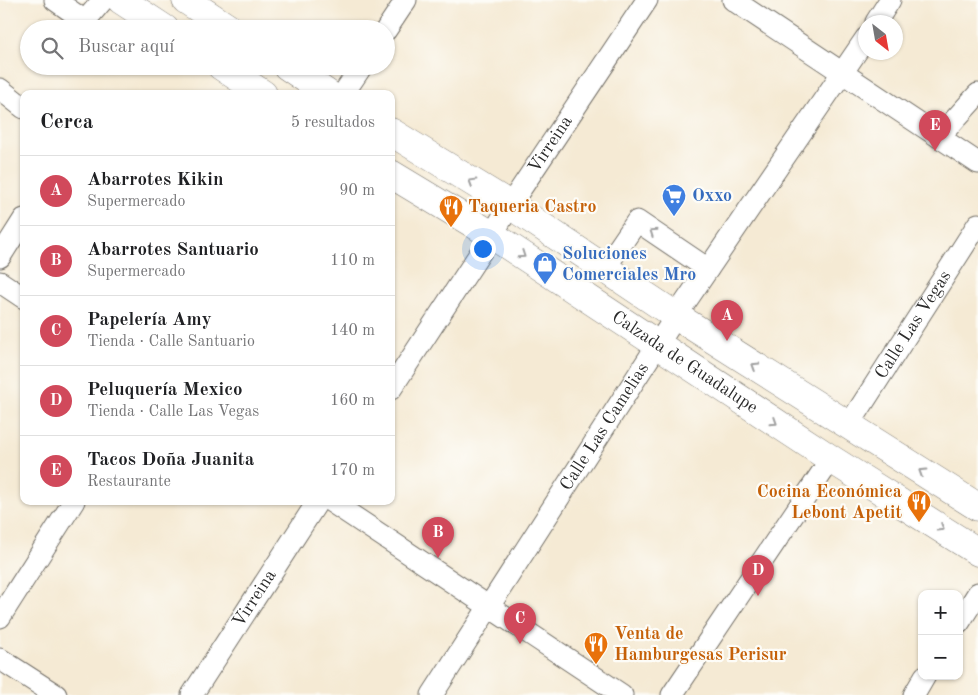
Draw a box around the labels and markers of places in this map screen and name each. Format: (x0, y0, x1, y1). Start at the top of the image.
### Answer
pin: E (919, 110, 951, 151)
supermarket icon: Oxxo (661, 183, 687, 217)
place label: Oxxo (692, 187, 732, 205)
restaurant icon: Taqueria Castro (438, 194, 464, 228)
place label: Taqueria Castro (468, 198, 596, 216)
place label: Soluciones Comerciales Mro (562, 245, 696, 284)
shop icon: Soluciones Comerciales Mro (532, 251, 558, 285)
pin: A (711, 300, 743, 341)
place label: Cocina Económica Lebont Apetit (757, 483, 902, 522)
restaurant icon: Cocina Económica Lebont Apetit (906, 489, 932, 523)
pin: B (422, 517, 454, 558)
pin: D (742, 555, 774, 596)
pin: C (504, 603, 536, 644)
place label: Venta de Hamburgesas Perisur (614, 625, 787, 664)
restaurant icon: Venta de Hamburgesas Perisur (583, 631, 609, 665)

